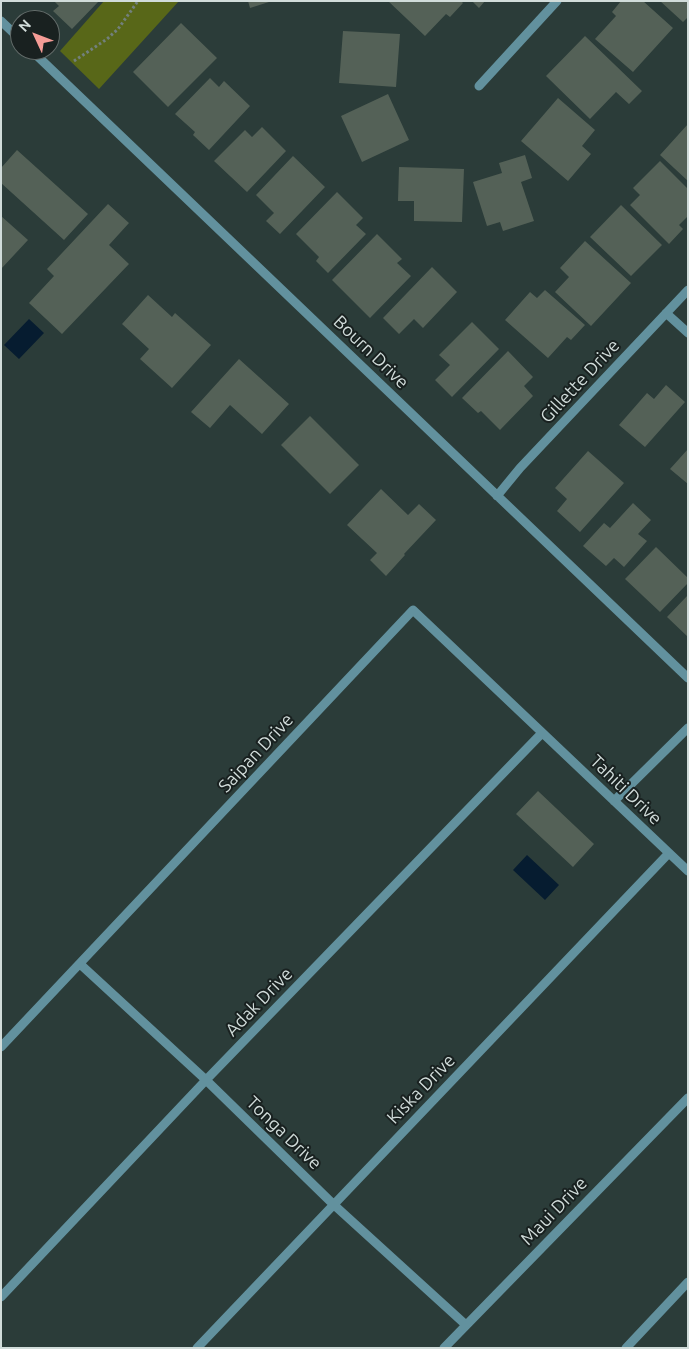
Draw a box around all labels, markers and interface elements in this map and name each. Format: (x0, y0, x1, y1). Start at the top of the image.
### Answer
north arrow (10, 10, 60, 60)
text: N (15, 16, 34, 35)
street label: Bourn Drive (329, 311, 413, 393)
street label: Gillette Drive (536, 335, 624, 427)
street label: Saipan Drive (214, 709, 298, 797)
street label: Tahiti Drive (586, 751, 666, 829)
street label: Adak Drive (221, 963, 297, 1041)
street label: Kiska Drive (382, 1050, 460, 1128)
street label: Tonga Drive (242, 1092, 326, 1174)
street label: Maui Drive (516, 1172, 592, 1250)

